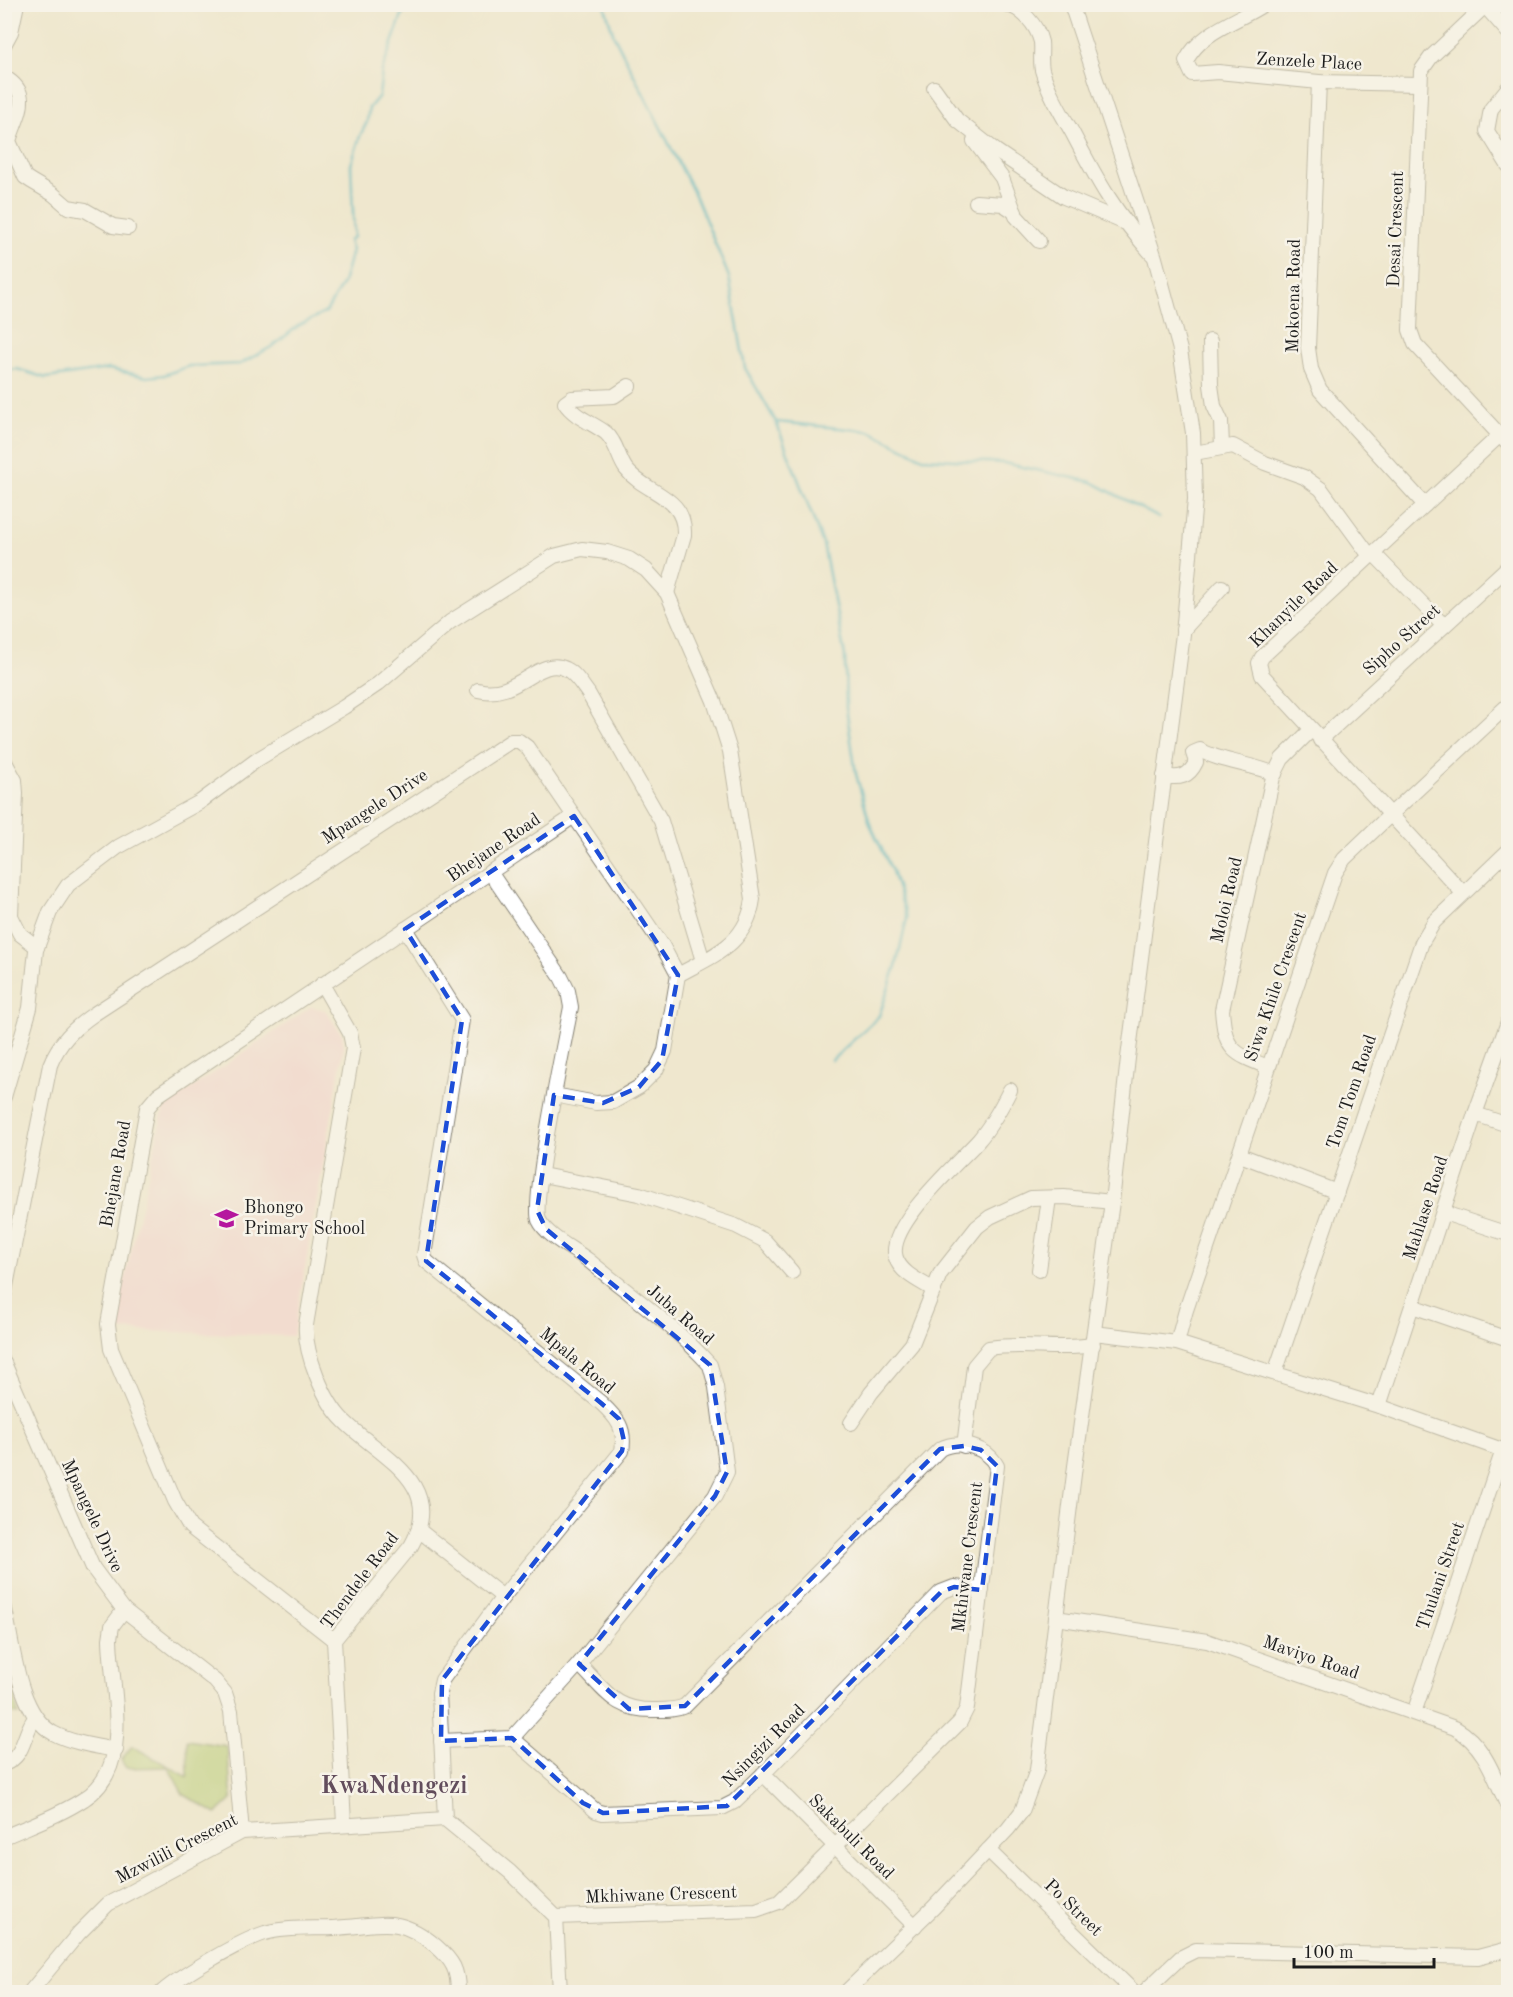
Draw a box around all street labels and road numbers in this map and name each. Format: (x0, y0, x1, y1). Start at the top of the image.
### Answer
street label: Zenzele Place (1255, 50, 1363, 74)
street label: Desai Crescent (1385, 170, 1407, 288)
street label: Mokoena Road (1284, 239, 1304, 353)
street label: Khanyile Road (1246, 559, 1342, 651)
street label: Sipho Street (1360, 601, 1444, 679)
street label: Mpangele Drive (319, 766, 431, 848)
street label: Bhejane Road (444, 810, 544, 886)
street label: Moloi Road (1208, 855, 1246, 945)
street label: Siwa Khile Crescent (1242, 910, 1310, 1064)
street label: Tom Tom Road (1324, 1032, 1380, 1152)
street label: Bhejane Road (98, 1119, 134, 1229)
street label: Mahlase Road (1401, 1153, 1451, 1263)
street label: Juba Road (643, 1281, 717, 1349)
street label: Mpala Road (536, 1324, 618, 1398)
street label: Mpangele Drive (58, 1457, 126, 1575)
street label: Mkhiwane Crescent (950, 1480, 986, 1634)
street label: Thulani Street (1414, 1519, 1468, 1633)
street label: Thendele Road (318, 1529, 402, 1633)
street label: Maviyo Road (1261, 1633, 1361, 1683)
street label: Nsingizi Road (719, 1701, 809, 1791)
street label: Sakabuli Road (805, 1791, 897, 1883)
street label: Mzwilili Crescent (113, 1811, 241, 1887)
street label: Po Street (1040, 1876, 1106, 1940)
street label: Mkhiwane Crescent (585, 1883, 737, 1907)

